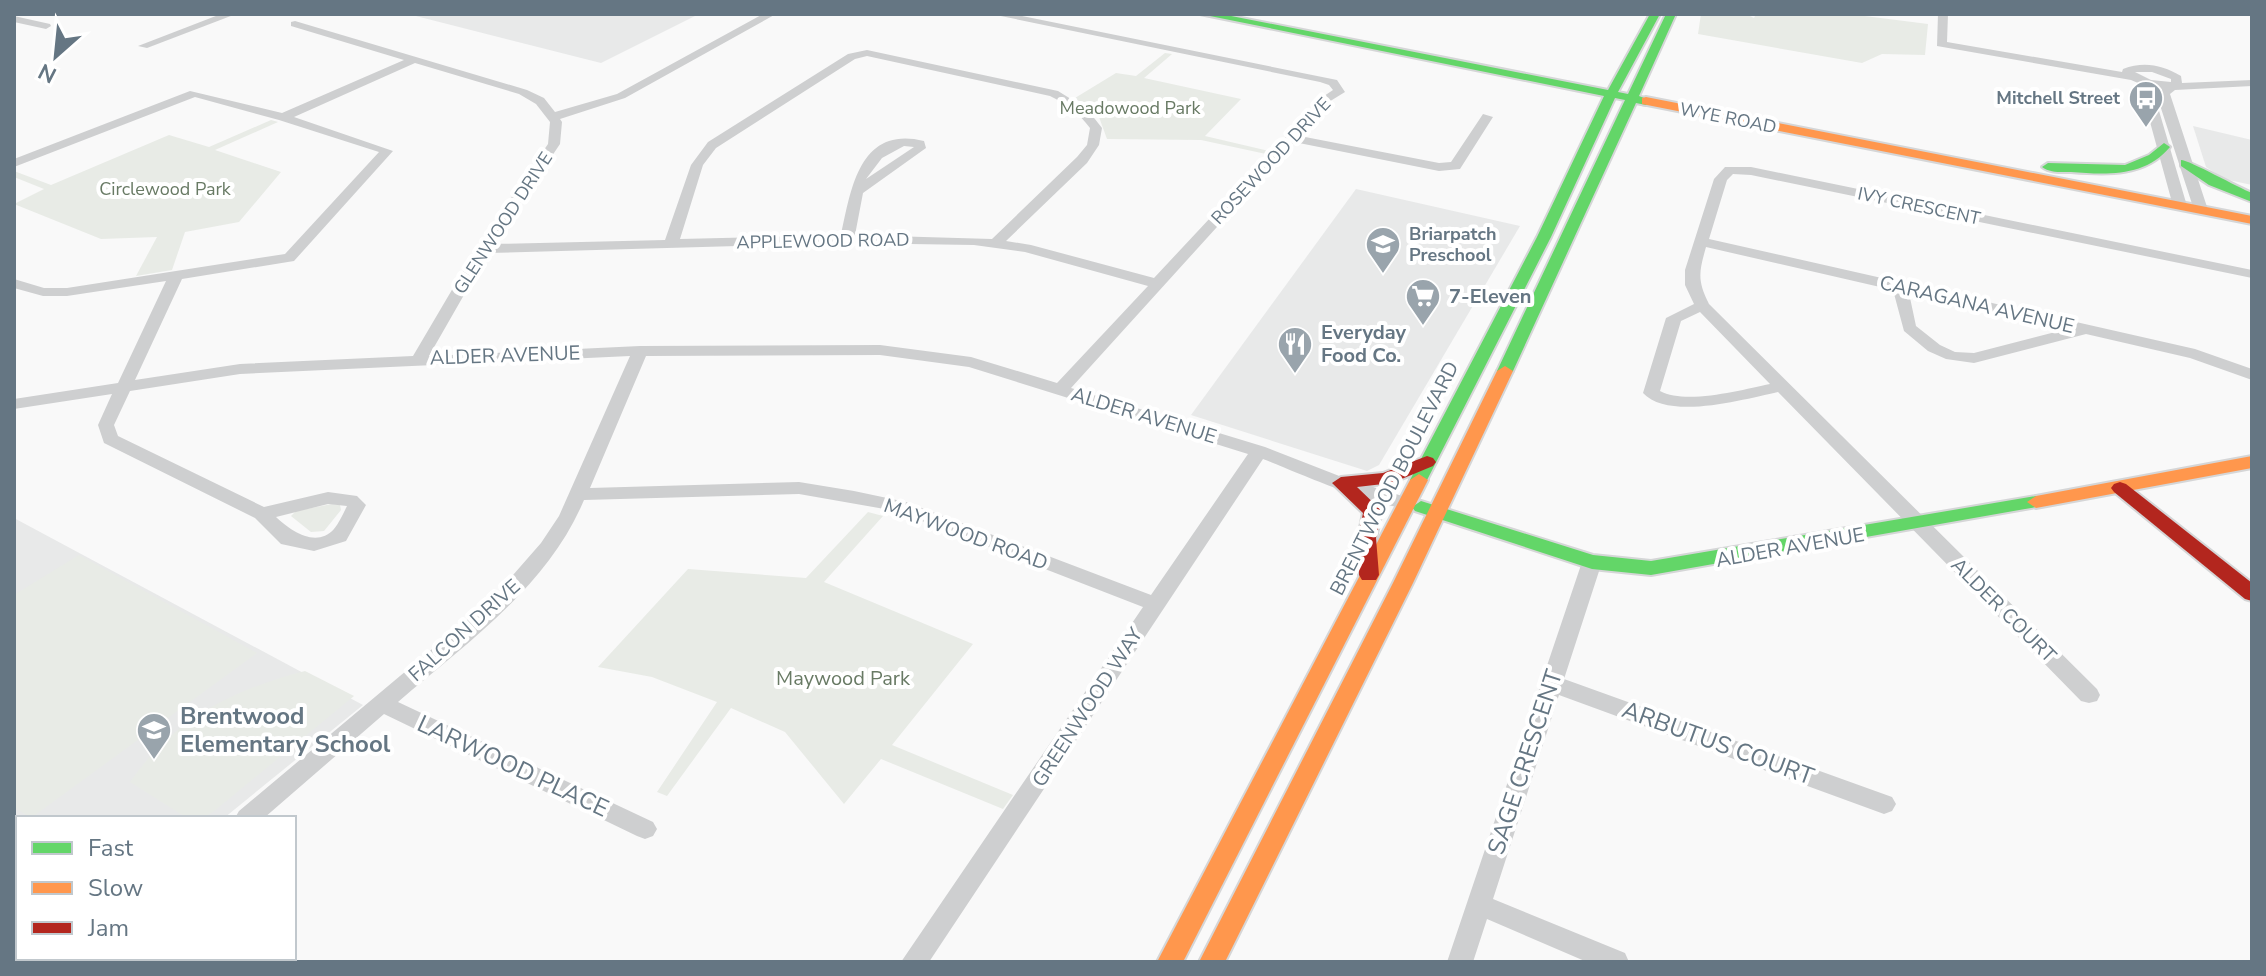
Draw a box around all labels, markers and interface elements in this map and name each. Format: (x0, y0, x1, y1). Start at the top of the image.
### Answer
north arrow (16, 16, 96, 96)
text: N (33, 56, 62, 90)
bus stop icon: Mitchell Street (2127, 79, 2165, 129)
place label: Mitchell Street (1996, 86, 2120, 110)
street label: ROSEWOOD DRIVE (1206, 92, 1336, 230)
park label: Meadowood Park (1060, 96, 1201, 120)
street label: WYE ROAD (1678, 97, 1778, 139)
street label: GLENWOOD DRIVE (448, 147, 558, 299)
park label: Circlewood Park (99, 177, 232, 201)
street label: IVY CRESCENT (1855, 181, 1983, 231)
place label: Briarpatch Preschool (1409, 222, 1496, 267)
school or university icon: Briarpatch Preschool (1364, 225, 1402, 275)
street label: APPLEWOOD ROAD (736, 227, 910, 255)
street label: CARAGANA AVENUE (1877, 269, 2077, 340)
supermarket icon: 7-Eleven (1404, 277, 1442, 327)
place label: 7-Eleven (1449, 283, 1531, 310)
place label: Everyday Food Co. (1321, 319, 1407, 369)
restaurant icon: Everyday Food Co. (1276, 325, 1314, 375)
street label: ALDER AVENUE (429, 339, 581, 372)
street label: BRENTWOOD BOULEVARD (1324, 357, 1465, 600)
street label: ALDER AVENUE (1068, 381, 1220, 450)
street label: MAYWOOD ROAD (880, 492, 1052, 577)
street label: ALDER AVENUE (1714, 521, 1866, 574)
street label: ALDER COURT (1945, 552, 2062, 669)
street label: FALCON DRIVE (403, 573, 526, 688)
street label: GREENWOOD WAY (1026, 622, 1150, 792)
park label: Maywood Park (776, 665, 911, 692)
street label: SAGE CRESCENT (1480, 665, 1570, 859)
street label: ARBUTUS COURT (1618, 693, 1819, 793)
place label: Brentwood Elementary School (180, 700, 391, 760)
street label: LARWOOD PLACE (412, 708, 614, 824)
school or university icon: Brentwood Elementary School (135, 711, 173, 761)
legend (16, 816, 296, 960)
text: Fast (88, 832, 134, 864)
text: Slow (88, 872, 143, 904)
text: Jam (87, 912, 129, 944)

